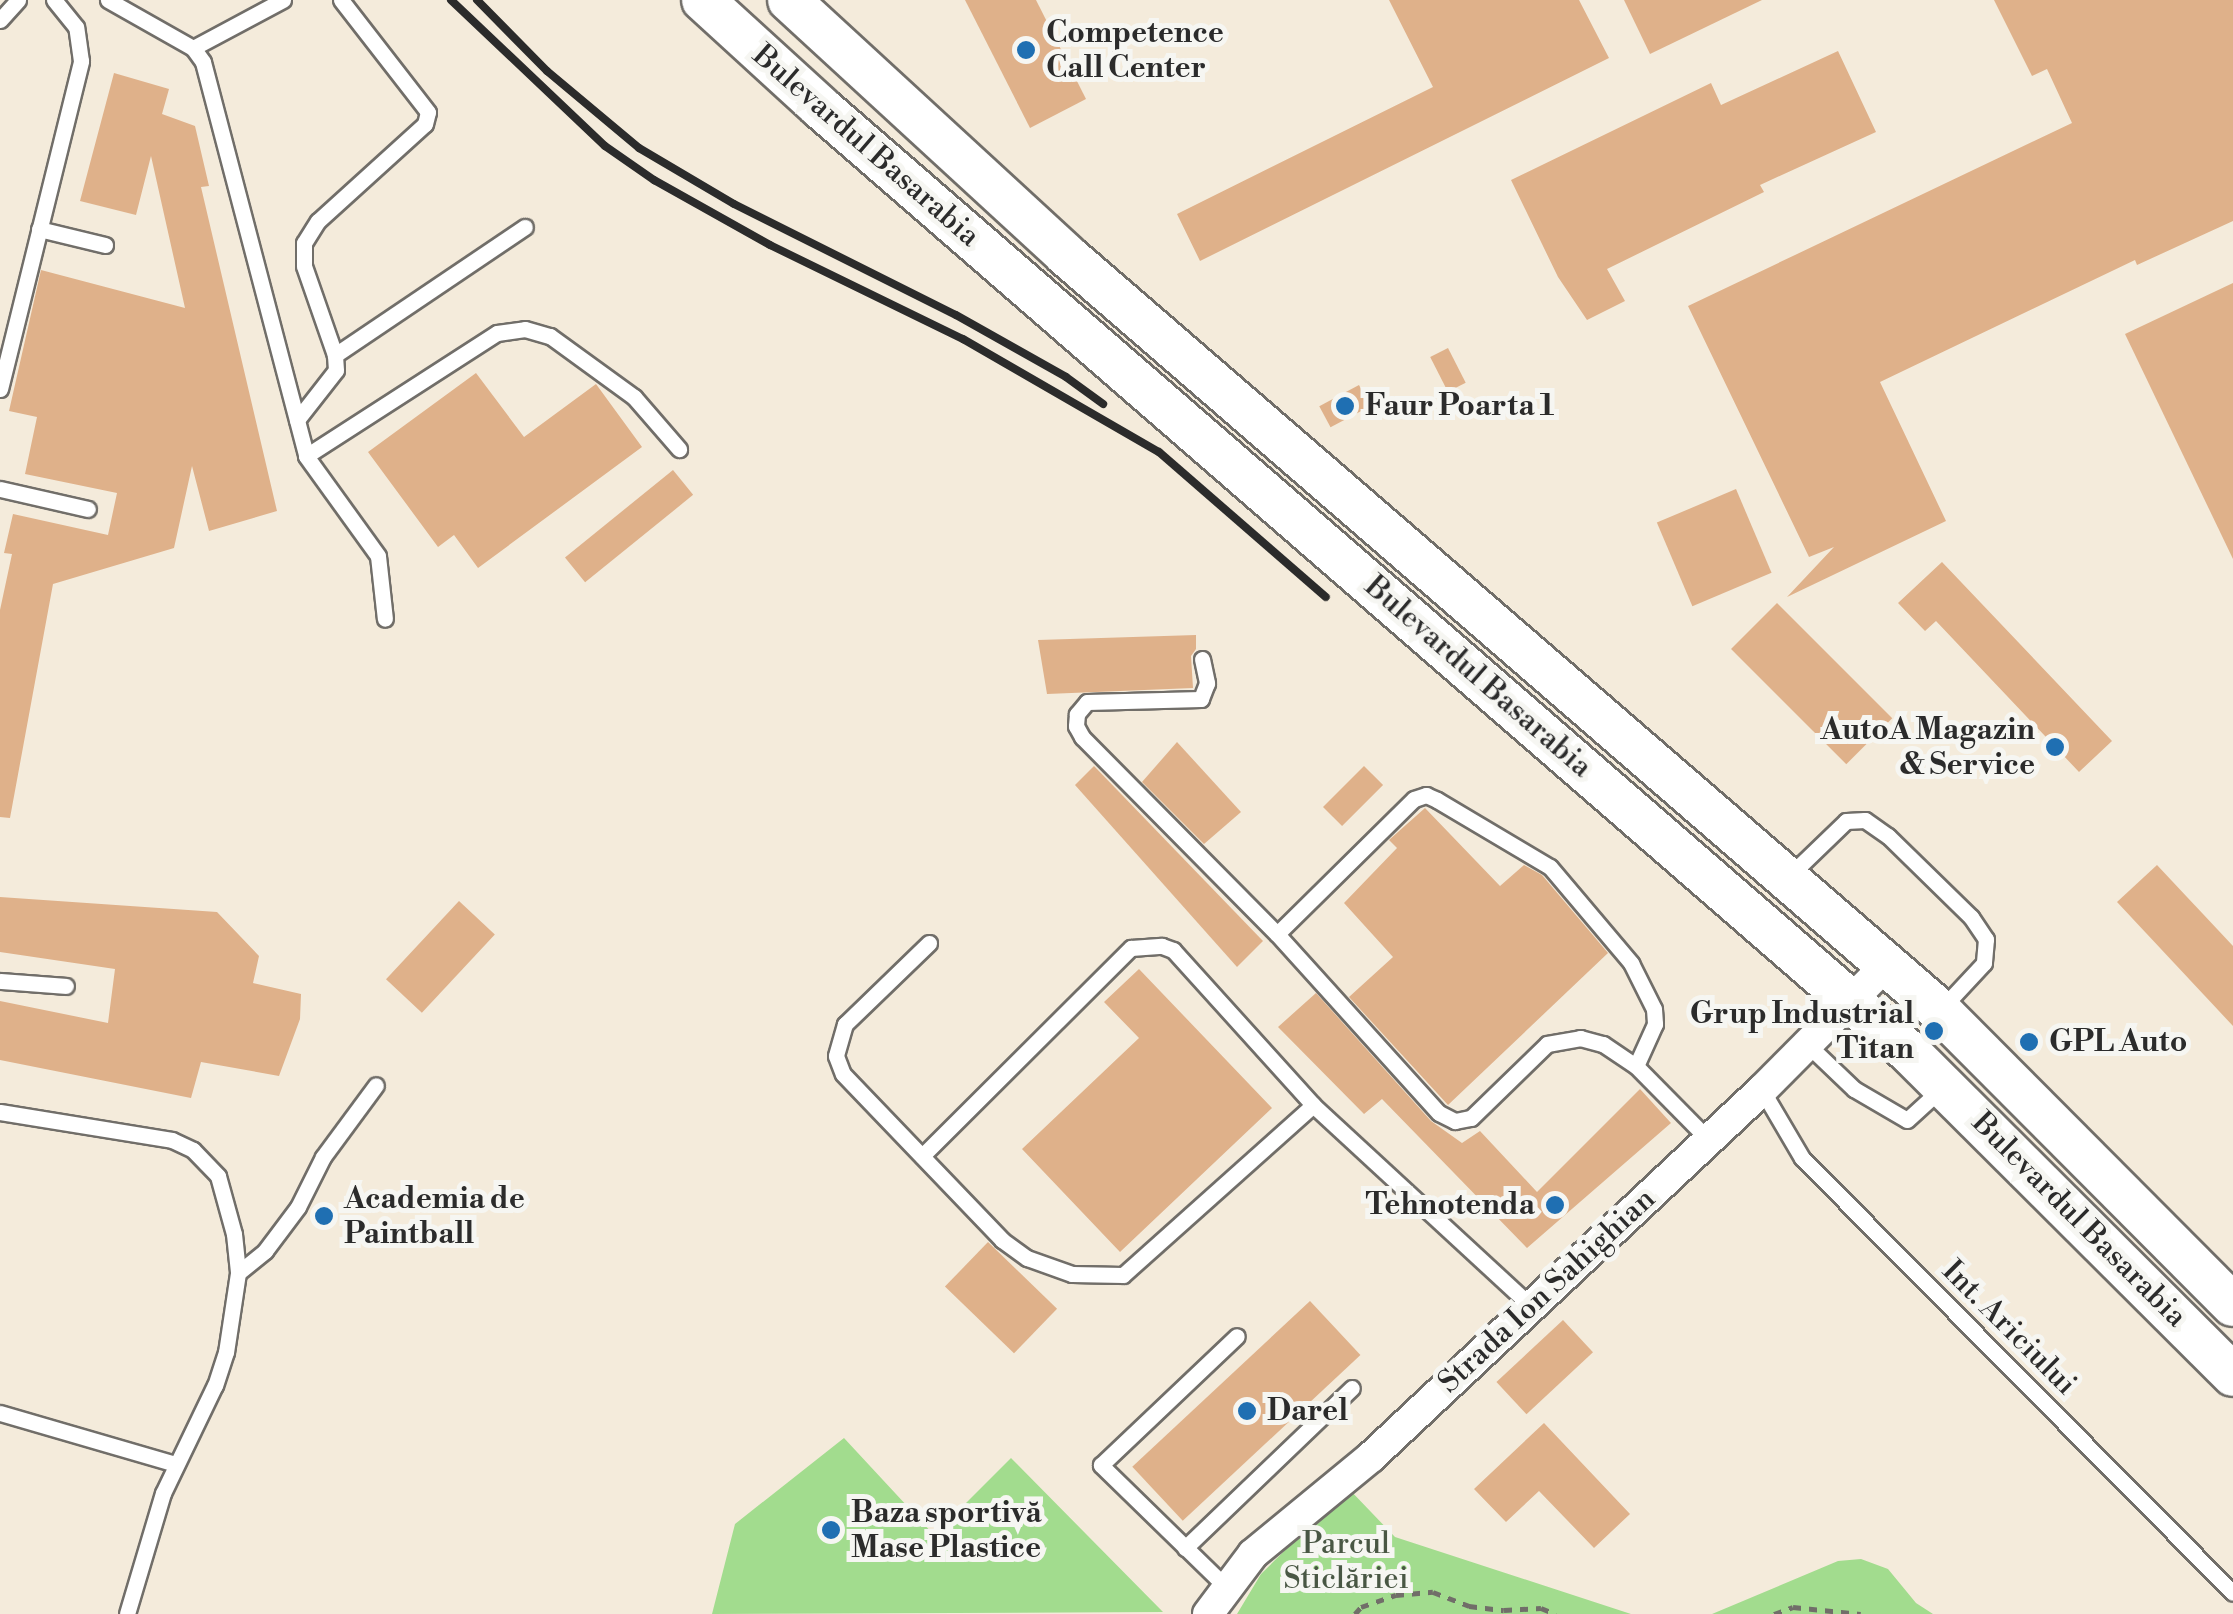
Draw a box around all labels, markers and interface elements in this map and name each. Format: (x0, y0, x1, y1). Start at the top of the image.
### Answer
place label: Competence Call Center (1046, 15, 1224, 86)
street label: Bulevardul Basarabia (745, 38, 987, 254)
marker: Competence Call Center (1015, 39, 1037, 61)
place label: Faur Poarta 1 (1365, 388, 1554, 424)
marker: Faur Poarta 1 (1334, 395, 1356, 417)
street label: Bulevardul Basarabia (1357, 569, 1599, 785)
place label: AutoA Magazin & Service (1821, 712, 2035, 782)
marker: AutoA Magazin & Service (2044, 736, 2066, 758)
place label: Grup Industrial Titan (1690, 996, 1914, 1066)
marker: Grup Industrial Titan (1923, 1020, 1945, 1042)
place label: GPL Auto (2049, 1024, 2187, 1060)
marker: GPL Auto (2018, 1031, 2040, 1053)
street label: Bulevardul Basarabia (1964, 1105, 2194, 1335)
place label: Academia de Paintball (344, 1181, 525, 1252)
street label: Strada Ion Sahighian (1431, 1181, 1663, 1401)
place label: Tehnotenda (1365, 1187, 1535, 1223)
marker: Tehnotenda (1544, 1194, 1566, 1216)
marker: Academia de Paintball (313, 1205, 335, 1227)
street label: Int. Ariciului (1934, 1253, 2084, 1403)
place label: Darel (1267, 1393, 1348, 1429)
marker: Darel (1236, 1400, 1258, 1422)
place label: Baza sportivă Mase Plastice (851, 1495, 1042, 1566)
marker: Baza sportivă Mase Plastice (820, 1519, 842, 1541)
park label: Parcul Sticlăriei (1283, 1526, 1409, 1596)

